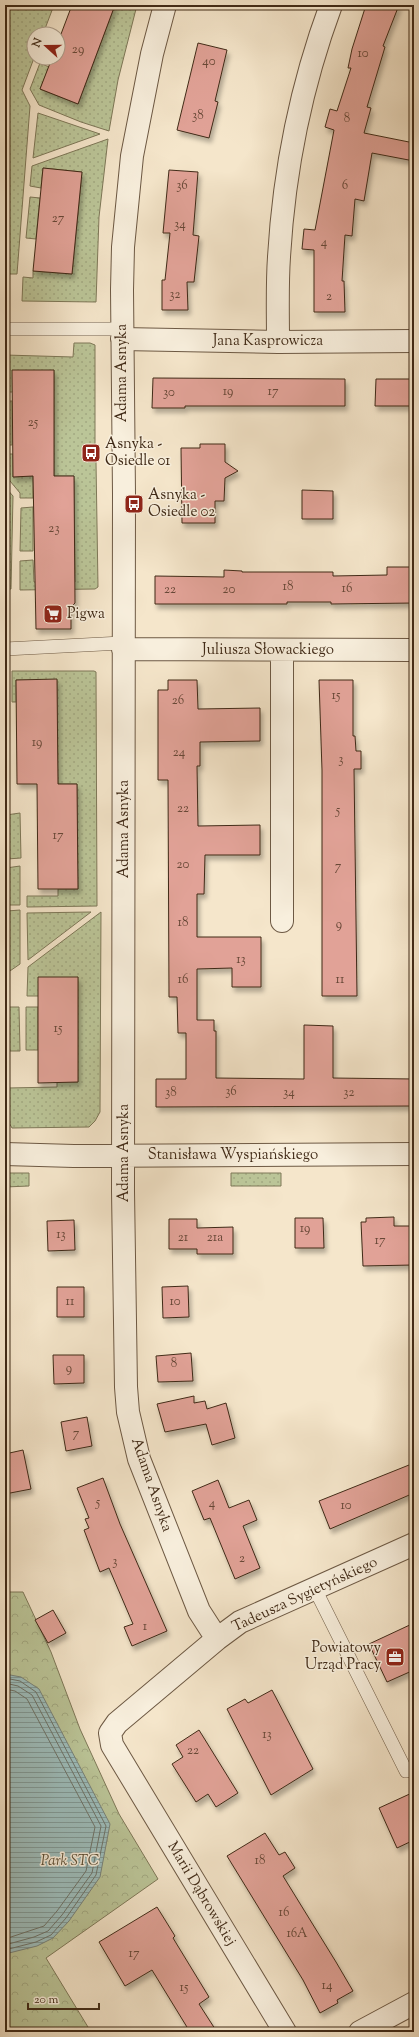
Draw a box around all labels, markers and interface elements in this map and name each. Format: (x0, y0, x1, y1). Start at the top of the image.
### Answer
north arrow (26, 26, 66, 66)
text: N (28, 36, 47, 51)
house number: 29 (72, 41, 84, 59)
house number: 10 (357, 45, 369, 63)
house number: 40 (202, 53, 216, 71)
house number: 38 (192, 107, 204, 125)
house number: 8 (344, 110, 350, 128)
house number: 36 (176, 177, 188, 195)
house number: 6 (342, 177, 348, 195)
house number: 27 (52, 210, 65, 228)
house number: 34 (174, 216, 186, 234)
house number: 4 (321, 234, 328, 252)
house number: 32 (169, 286, 181, 304)
house number: 2 (326, 288, 332, 306)
street label: Adama Asnyka (112, 324, 133, 422)
street label: Jana Kasprowicza (212, 331, 323, 352)
house number: 19 (223, 383, 233, 401)
house number: 17 (268, 383, 279, 401)
house number: 30 (163, 384, 175, 402)
house number: 25 (28, 414, 39, 432)
place label: Asnyka - Osiedle 01 (105, 434, 170, 472)
bus stop icon: Asnyka - Osiedle 01 (80, 442, 102, 464)
place label: Asnyka - Osiedle 02 (148, 485, 215, 523)
bus stop icon: Asnyka - Osiedle 02 (123, 493, 145, 515)
house number: 23 (48, 520, 60, 538)
house number: 18 (283, 578, 293, 596)
house number: 16 (342, 580, 352, 598)
house number: 22 (164, 581, 176, 599)
house number: 20 (223, 581, 236, 599)
supermarket icon: Pigwa (42, 603, 64, 625)
place label: Pigwa (67, 604, 105, 625)
street label: Juliusza Słowackiego (201, 640, 334, 661)
house number: 15 (332, 687, 341, 705)
house number: 26 (172, 692, 184, 710)
house number: 19 (32, 734, 42, 752)
house number: 24 (173, 744, 186, 762)
house number: 3 (338, 751, 344, 769)
street label: Adama Asnyka (114, 780, 135, 878)
house number: 22 (177, 800, 189, 818)
house number: 5 (335, 802, 341, 820)
house number: 17 (53, 827, 64, 845)
house number: 20 (177, 856, 190, 874)
house number: 7 (335, 858, 342, 876)
house number: 18 (178, 914, 188, 932)
house number: 9 (336, 916, 342, 934)
house number: 13 (236, 951, 246, 969)
house number: 16 (178, 971, 188, 989)
house number: 11 (336, 971, 345, 989)
house number: 15 (54, 1020, 63, 1038)
house number: 36 (225, 1083, 237, 1101)
house number: 38 (165, 1084, 177, 1102)
house number: 34 (283, 1084, 295, 1102)
house number: 32 (343, 1084, 355, 1102)
street label: Adama Asnyka (114, 1104, 135, 1202)
street label: Stanisława Wyspiańskiego (148, 1145, 318, 1166)
house number: 19 (300, 1220, 310, 1238)
house number: 13 (56, 1226, 66, 1244)
house number: 21 (178, 1229, 189, 1247)
house number: 21a (207, 1229, 223, 1247)
house number: 17 (375, 1232, 386, 1250)
house number: 11 (66, 1293, 75, 1311)
house number: 10 (169, 1293, 181, 1311)
house number: 8 (171, 1355, 177, 1373)
house number: 9 (66, 1360, 72, 1378)
house number: 7 (73, 1425, 80, 1443)
street label: Adama Asnyka (125, 1435, 177, 1535)
house number: 5 (95, 1494, 101, 1512)
house number: 4 (209, 1495, 216, 1513)
house number: 10 (340, 1497, 352, 1515)
house number: 2 (239, 1550, 245, 1568)
street label: Tadeusza Sygietyńskiego (229, 1552, 381, 1638)
house number: 3 (112, 1553, 118, 1571)
house number: 1 (143, 1618, 148, 1636)
place label: Powiatowy Urząd Pracy (305, 1638, 382, 1676)
office icon: Powiatowy Urząd Pracy (384, 1646, 406, 1668)
house number: 13 (262, 1726, 272, 1744)
house number: 22 (187, 1742, 199, 1760)
street label: Marii Dąbrowskiej (161, 1838, 241, 1950)
park label: Park STC (41, 1851, 99, 1872)
house number: 18 (255, 1852, 265, 1870)
house number: 16 (279, 1904, 289, 1922)
house number: 16A (286, 1925, 308, 1943)
house number: 17 (129, 1945, 140, 1963)
house number: 14 (322, 1977, 333, 1995)
house number: 15 (180, 1979, 189, 1997)
scale bar (28, 1985, 99, 2011)
text: 20 m (34, 1991, 59, 2009)

